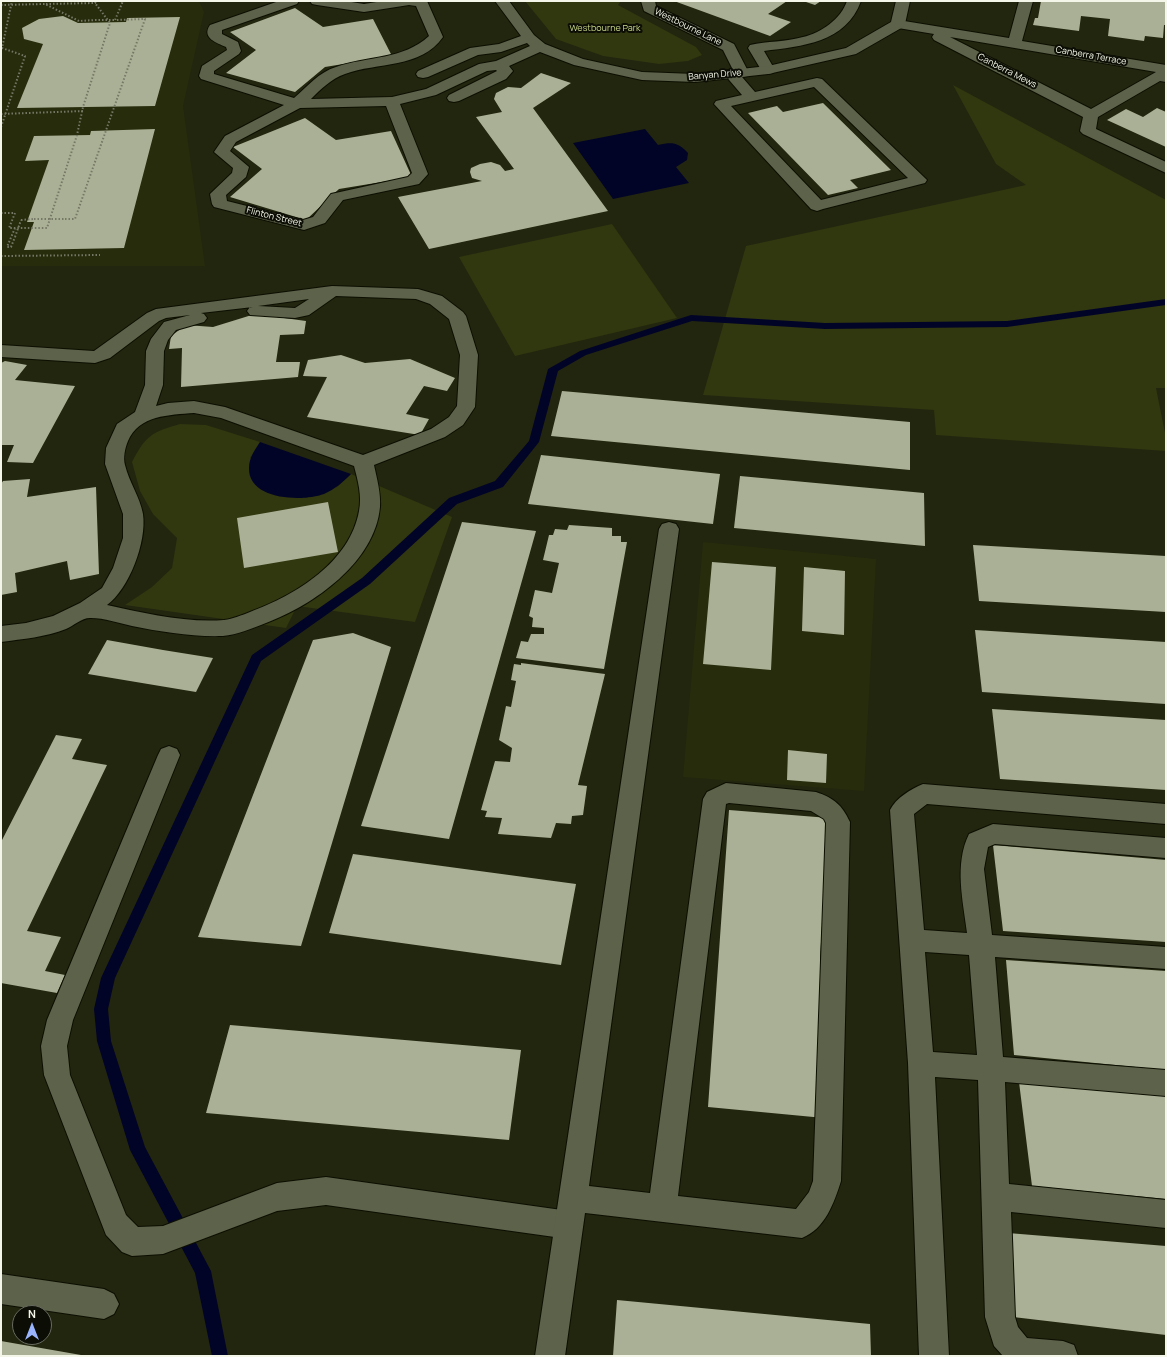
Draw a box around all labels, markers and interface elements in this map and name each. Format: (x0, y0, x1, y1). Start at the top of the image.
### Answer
street label: Westbourne Lane (653, 6, 723, 48)
park label: Westbourne Park (569, 23, 641, 33)
street label: Canberra Terrace (1055, 44, 1127, 68)
street label: Canberra Mews (976, 52, 1038, 90)
street label: Banyan Drive (688, 67, 742, 83)
street label: Flinton Street (245, 205, 303, 229)
north arrow (12, 1305, 52, 1345)
text: N (28, 1306, 36, 1321)

